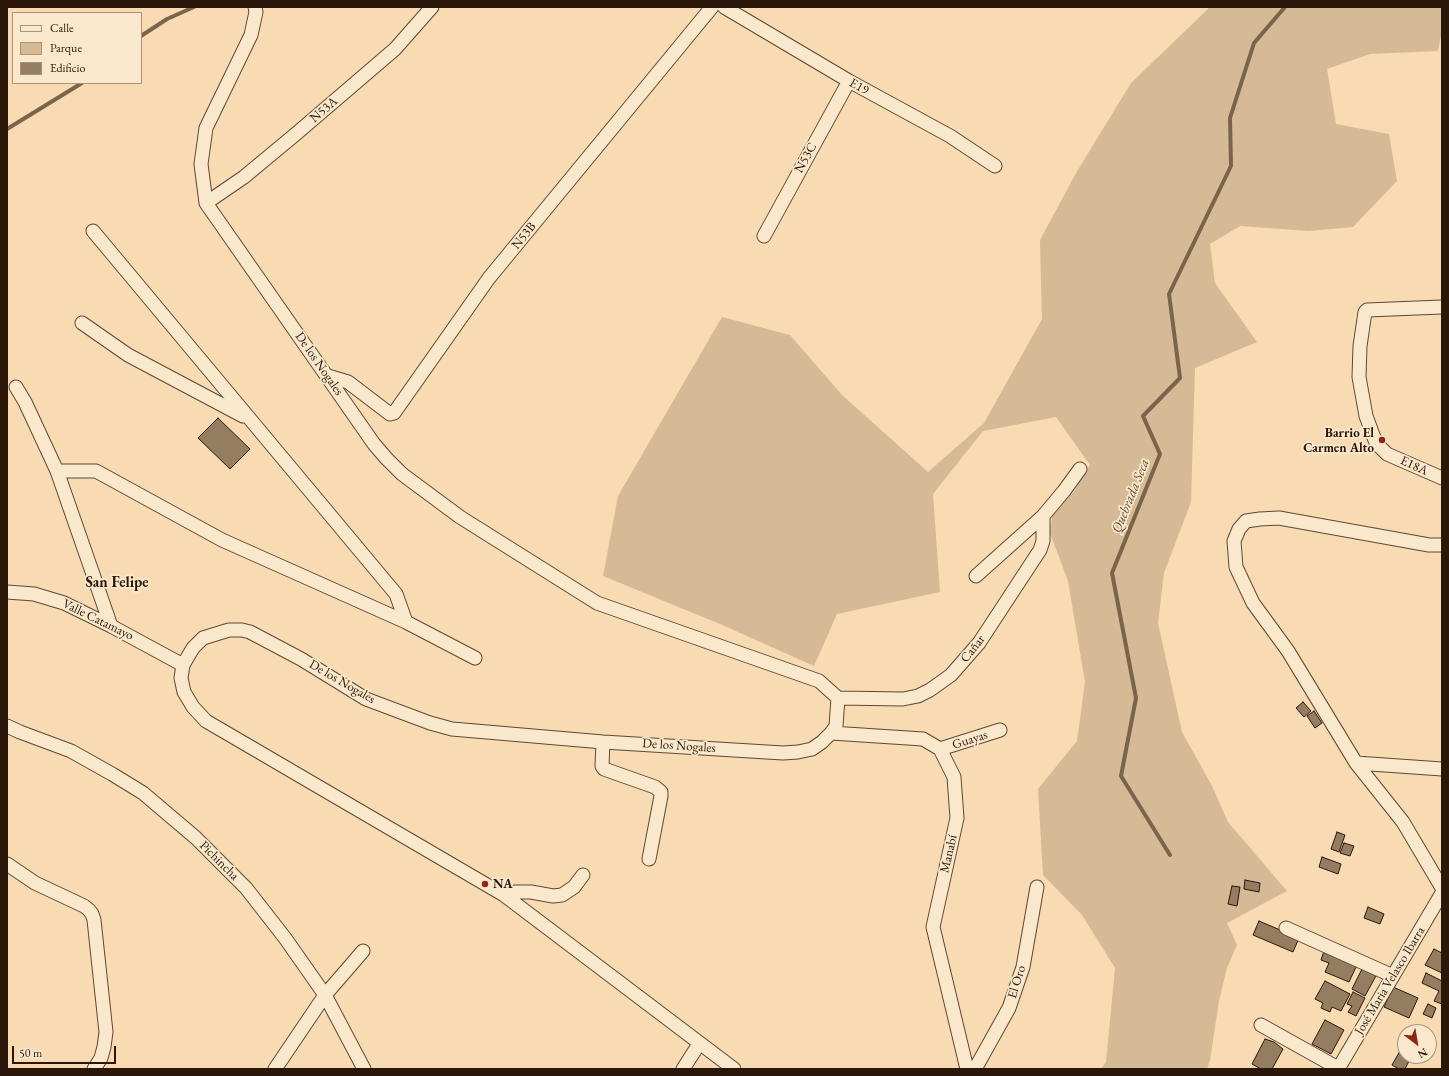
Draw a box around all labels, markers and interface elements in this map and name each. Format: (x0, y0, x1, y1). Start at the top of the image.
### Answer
legend (12, 12, 142, 84)
text: Calle (50, 20, 74, 36)
text: Parque (50, 40, 82, 56)
text: Edificio (50, 60, 85, 76)
street label: E19 (847, 75, 871, 99)
street label: N53A (307, 94, 341, 126)
street label: N53C (791, 140, 821, 176)
street label: N53B (508, 219, 540, 253)
street label: De los Nogales (291, 329, 347, 399)
place label: Barrio El Carmen Alto (1303, 425, 1374, 456)
marker: Barrio El Carmen Alto (1377, 435, 1387, 445)
street label: E18A (1398, 453, 1430, 479)
water label: Quebrada Seca (1109, 457, 1153, 535)
district label: San Felipe (85, 574, 149, 592)
street label: Valle Catamayo (60, 596, 136, 644)
street label: Cañar (957, 632, 989, 666)
street label: De los Nogales (306, 657, 378, 707)
street label: Guayas (950, 727, 990, 753)
street label: De los Nogales (642, 736, 716, 756)
street label: Manabí (937, 833, 961, 875)
street label: Pichincha (196, 838, 242, 884)
place label: NA (493, 876, 513, 892)
marker: NA (480, 879, 490, 889)
street label: José Maria Velasco Ibarra (1351, 924, 1429, 1038)
street label: El Oro (1005, 964, 1029, 1000)
north arrow (1397, 1024, 1437, 1064)
scale bar (14, 1038, 118, 1064)
text: 50 m (19, 1045, 42, 1061)
text: N (1415, 1045, 1430, 1062)

